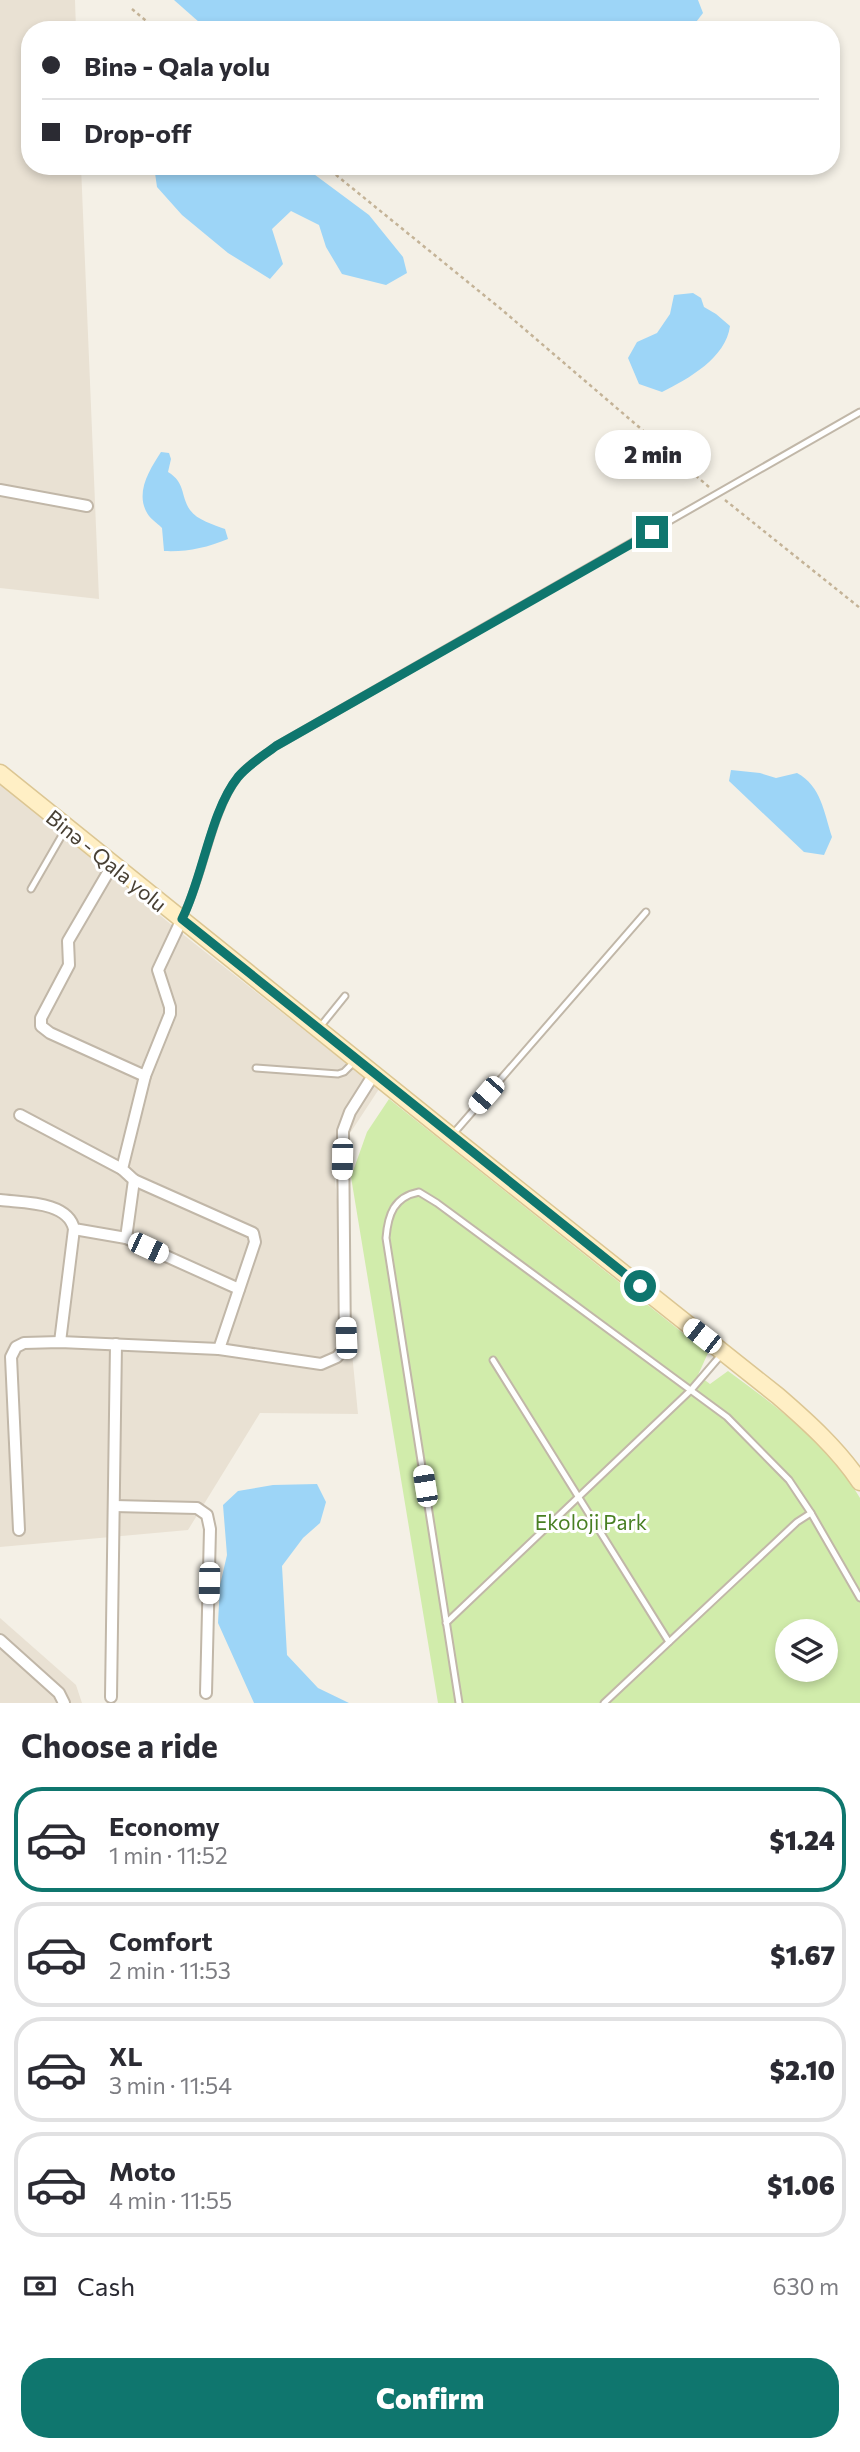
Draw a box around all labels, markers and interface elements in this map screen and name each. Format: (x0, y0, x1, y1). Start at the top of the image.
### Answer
text: Binə - Qala yolu (84, 50, 270, 81)
text: Drop-off (84, 117, 191, 148)
callout: 2 min (594, 430, 710, 480)
text: 2 min (624, 440, 682, 468)
route end (636, 516, 668, 548)
street label: Binə - Qala yolu (42, 804, 172, 916)
car (465, 1072, 508, 1118)
car (332, 1138, 353, 1180)
car (125, 1230, 172, 1266)
route start (624, 1270, 656, 1302)
car (679, 1315, 726, 1357)
car (335, 1317, 358, 1359)
car (412, 1464, 439, 1508)
park label: Ekoloji Park (535, 1509, 647, 1534)
car (199, 1562, 220, 1604)
map controls (775, 1619, 838, 1682)
button: layers (775, 1619, 838, 1682)
text: Choose a ride (21, 1725, 218, 1765)
icon: car (25, 1808, 88, 1871)
text: Economy (109, 1810, 220, 1841)
text: $1.24 (770, 1824, 835, 1855)
text: 1 min · 11:52 (109, 1841, 228, 1869)
icon: car (25, 1923, 88, 1986)
text: Comfort (109, 1925, 212, 1956)
text: $1.67 (770, 1939, 835, 1970)
text: 2 min · 11:53 (109, 1956, 231, 1984)
icon: car (25, 2038, 88, 2101)
text: XL (109, 2040, 143, 2071)
text: $2.10 (770, 2054, 835, 2085)
text: 3 min · 11:54 (109, 2071, 232, 2099)
icon: car (25, 2153, 88, 2216)
text: Moto (109, 2155, 176, 2186)
text: $1.06 (767, 2169, 835, 2200)
text: 4 min · 11:55 (109, 2186, 232, 2214)
icon: cash (21, 2267, 59, 2305)
text: Cash (77, 2270, 135, 2301)
text: 630 m (773, 2272, 839, 2300)
button: Confirm (21, 2358, 839, 2438)

